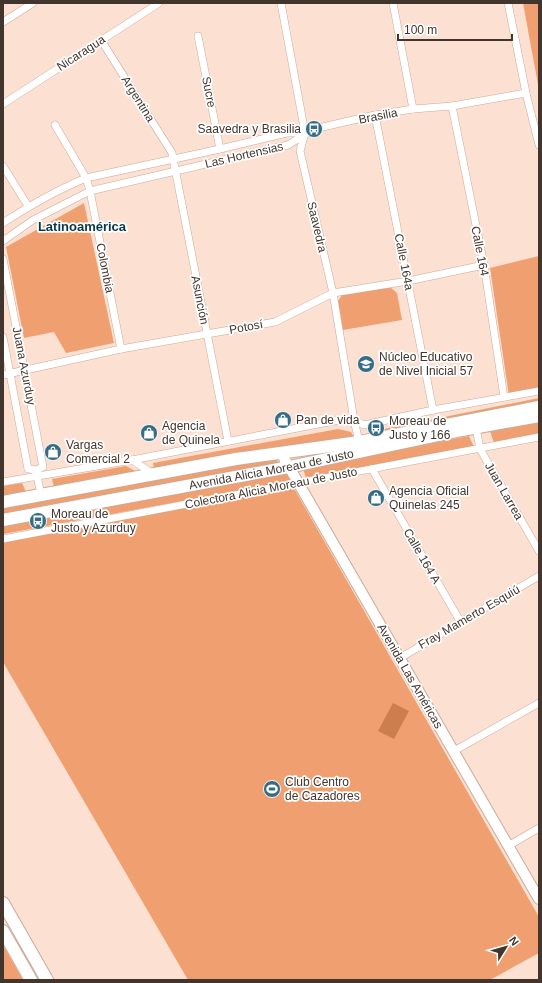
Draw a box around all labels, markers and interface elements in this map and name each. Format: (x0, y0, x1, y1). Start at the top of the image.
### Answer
scale bar (398, 16, 512, 42)
text: 100 m (404, 23, 437, 37)
street label: Nicaragua (54, 32, 108, 74)
street label: Argentina (118, 74, 158, 125)
street label: Sucre (199, 75, 219, 109)
street label: Brasilia (357, 105, 399, 127)
bus stop icon: Saavedra y Brasilia (304, 119, 324, 139)
place label: Saavedra y Brasilia (198, 122, 301, 136)
street label: Las Hortensias (203, 139, 285, 171)
street label: Saavedra (304, 200, 330, 254)
district label: Latinoamérica (38, 219, 127, 234)
street label: Calle 164 (468, 225, 492, 278)
street label: Calle 164a (392, 233, 416, 292)
street label: Colombia (93, 242, 117, 295)
street label: Asunción (188, 274, 212, 326)
street label: Potosí (228, 317, 265, 337)
street label: Juana Azurduy (10, 326, 38, 406)
place label: Núcleo Educativo de Nivel Inicial 57 (379, 350, 473, 378)
school or university icon: Núcleo Educativo de Nivel Inicial 57 (356, 354, 376, 374)
shop icon: Pan de vida (273, 410, 293, 430)
place label: Pan de vida (296, 413, 360, 427)
place label: Moreau de Justo y 166 (389, 414, 451, 442)
bus stop icon: Moreau de Justo y 166 (366, 418, 386, 438)
place label: Agencia de Quinela (162, 419, 220, 447)
shop icon: Agencia de Quinela (139, 423, 159, 443)
place label: Vargas Comercial 2 (66, 438, 130, 466)
shop icon: Vargas Comercial 2 (43, 442, 63, 462)
street label: Avenida Alicia Moreau de Justo (188, 446, 355, 492)
street label: Juan Larrea (482, 460, 526, 523)
street label: Colectora Alicia Moreau de Justo (184, 464, 359, 512)
place label: Agencia Oficial Quinelas 245 (389, 484, 469, 512)
shop icon: Agencia Oficial Quinelas 245 (366, 488, 386, 508)
place label: Moreau de Justo y Azurduy (51, 507, 136, 535)
bus stop icon: Moreau de Justo y Azurduy (28, 511, 48, 531)
street label: Calle 164 A (401, 526, 443, 586)
street label: Fray Mamerto Esquiú (416, 582, 522, 652)
street label: Avenida Las Américas (374, 621, 446, 731)
place label: Club Centro de Cazadores (285, 775, 360, 803)
sports icon: Club Centro de Cazadores (262, 779, 282, 799)
north arrow (486, 927, 526, 967)
text: N (507, 934, 521, 948)

